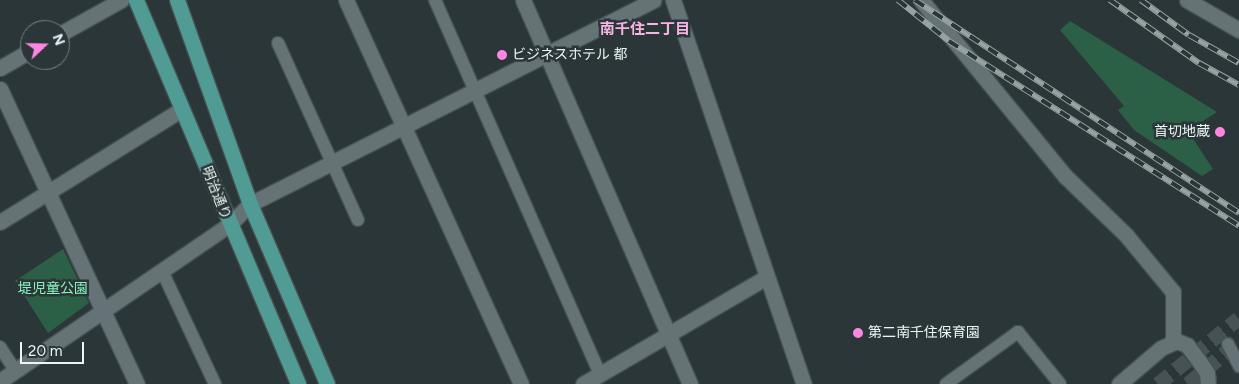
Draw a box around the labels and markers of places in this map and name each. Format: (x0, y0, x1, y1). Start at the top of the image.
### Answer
place label: ビジネスホテル 都 (512, 47, 627, 63)
marker: ビジネスホテル 都 (496, 49, 508, 61)
place label: 首切地蔵 (1154, 124, 1210, 140)
marker: 首切地蔵 (1214, 126, 1226, 138)
place label: 第二南千住保育園 (868, 325, 980, 341)
marker: 第二南千住保育園 (852, 327, 864, 339)

